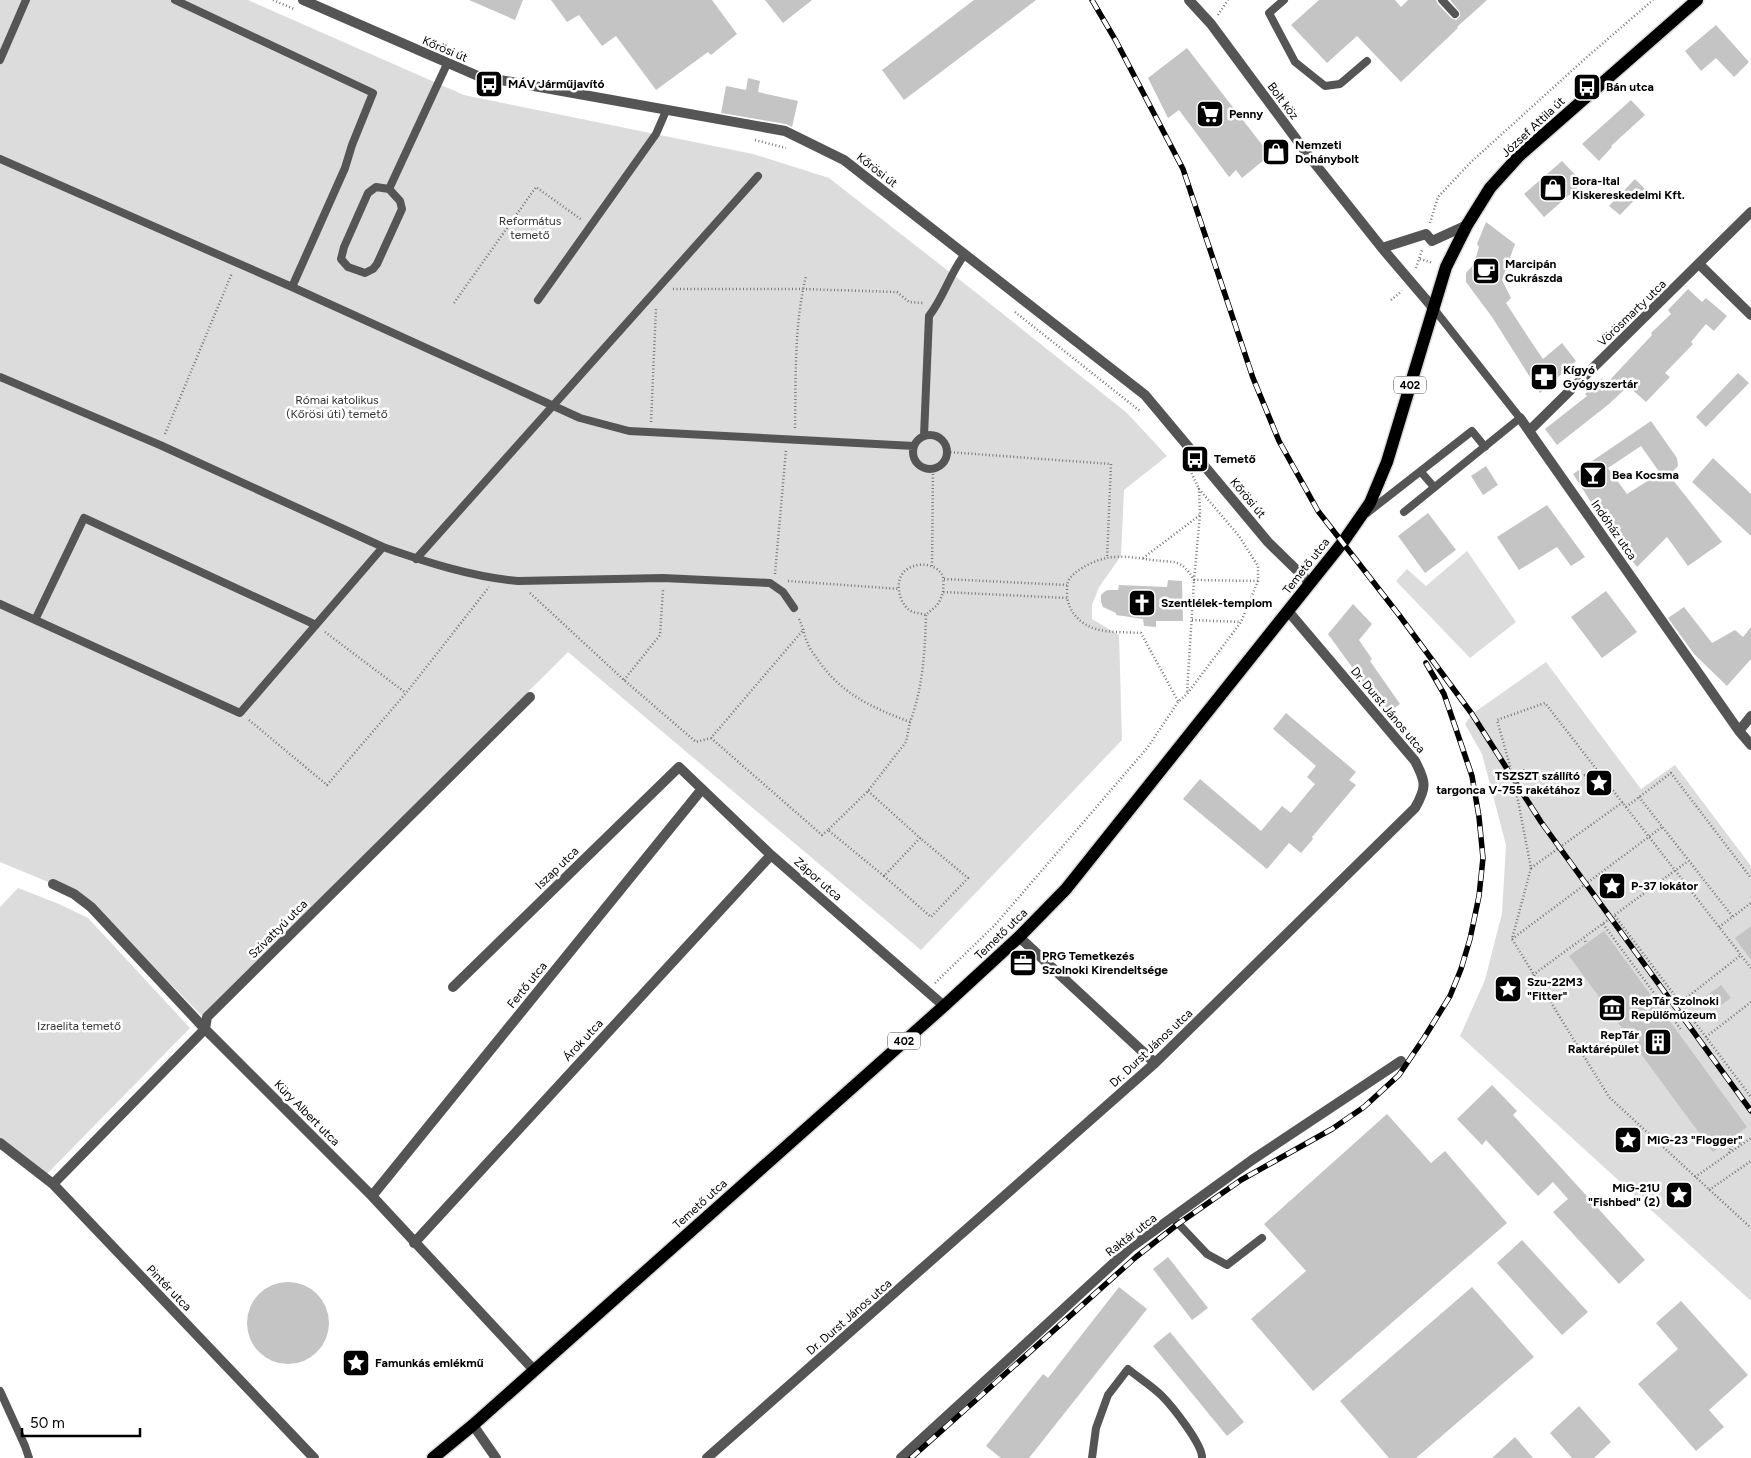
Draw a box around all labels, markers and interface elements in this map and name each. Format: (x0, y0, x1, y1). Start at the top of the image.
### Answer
street label: Kőrösi út (420, 33, 470, 65)
bus stop icon: MÁV Járműjavító (474, 69, 504, 99)
bus stop icon: Bán utca (1572, 72, 1602, 102)
place label: MÁV Járműjavító (508, 77, 604, 91)
street label: Bolt köz (1264, 80, 1302, 122)
place label: Bán utca (1606, 80, 1654, 94)
street label: József Attila út (1498, 94, 1568, 160)
supermarket icon: Penny (1195, 99, 1225, 129)
place label: Penny (1229, 107, 1263, 121)
shop icon: Nemzeti Dohánybolt (1261, 137, 1291, 167)
place label: Nemzeti Dohánybolt (1295, 138, 1359, 166)
street label: Kőrösi út (854, 150, 900, 191)
shop icon: Bora-Ital Kiskereskedelmi Kft. (1538, 173, 1568, 203)
place label: Bora-Ital Kiskereskedelmi Kft. (1572, 174, 1685, 202)
park label: Református temető (499, 214, 562, 242)
cafe icon: Marcipán Cukrászda (1471, 256, 1501, 286)
place label: Marcipán Cukrászda (1505, 257, 1563, 285)
street label: Vörösmarty utca (1595, 277, 1669, 349)
pharmacy icon: Kígyó Gyógyszertár (1529, 362, 1559, 392)
place label: Kígyó Gyógyszertár (1563, 363, 1638, 391)
road number: 402 (1394, 376, 1426, 394)
park label: Római katolikus (Kőrösi úti) temető (286, 393, 388, 421)
bus stop icon: Temető (1180, 444, 1210, 474)
place label: Temető (1214, 452, 1256, 466)
bar icon: Bea Kocsma (1578, 460, 1608, 490)
place label: Bea Kocsma (1612, 468, 1679, 482)
street label: Kőrösi út (1227, 475, 1269, 521)
street label: Indóház utca (1588, 498, 1640, 562)
street label: Temető utca (1280, 535, 1332, 597)
church icon: Szentlélek-templom (1127, 588, 1157, 618)
place label: Szentlélek-templom (1161, 596, 1272, 610)
street label: Dr. Durst János utca (1348, 664, 1428, 756)
place icon: TSZSZT szállító targonca V-755 rakétához (1584, 768, 1614, 798)
place label: TSZSZT szállító targonca V-755 rakétához (1436, 769, 1580, 797)
street label: Iszap utca (532, 844, 582, 892)
street label: Zápor utca (791, 854, 845, 904)
place icon: P-37 lokátor (1597, 871, 1627, 901)
place label: P-37 lokátor (1631, 879, 1698, 893)
street label: Szivattyú utca (246, 897, 310, 961)
street label: Temető utca (972, 906, 1030, 962)
office icon: PRG Temetkezés Szolnoki Kirendeltsége (1008, 948, 1038, 978)
place label: PRG Temetkezés Szolnoki Kirendeltsége (1042, 949, 1168, 977)
street label: Fertő utca (504, 959, 550, 1011)
place icon: Szu-22M3 "Fitter" (1493, 974, 1523, 1004)
place label: Szu-22M3 "Fitter" (1527, 975, 1583, 1003)
museum icon: RepTár Szolnoki Repülőmúzeum (1597, 993, 1627, 1023)
place label: RepTár Szolnoki Repülőmúzeum (1631, 994, 1719, 1022)
street label: Dr. Durst János utca (1107, 1006, 1195, 1090)
street label: Árok utca (560, 1016, 606, 1064)
park label: Izraelita temető (37, 1019, 121, 1033)
building icon: RepTár Raktárépület (1643, 1027, 1673, 1057)
place label: RepTár Raktárépület (1568, 1028, 1639, 1056)
road number: 402 (888, 1032, 920, 1050)
street label: Küry Albert utca (271, 1077, 343, 1149)
place icon: MiG-23 "Flogger" (1613, 1125, 1643, 1155)
place label: MiG-23 "Flogger" (1647, 1133, 1743, 1147)
street label: Temető utca (670, 1176, 730, 1232)
place icon: MiG-21U "Fishbed" (2) (1664, 1180, 1694, 1210)
place label: MiG-21U "Fishbed" (2) (1588, 1181, 1660, 1209)
street label: Raktár utca (1103, 1211, 1159, 1259)
street label: Pintér utca (144, 1262, 194, 1314)
street label: Dr. Durst János utca (804, 1276, 894, 1358)
place icon: Famunkás emlékmű (341, 1348, 371, 1378)
place label: Famunkás emlékmű (375, 1356, 484, 1370)
scale bar (22, 1406, 140, 1438)
text: 50 m (30, 1414, 65, 1432)

